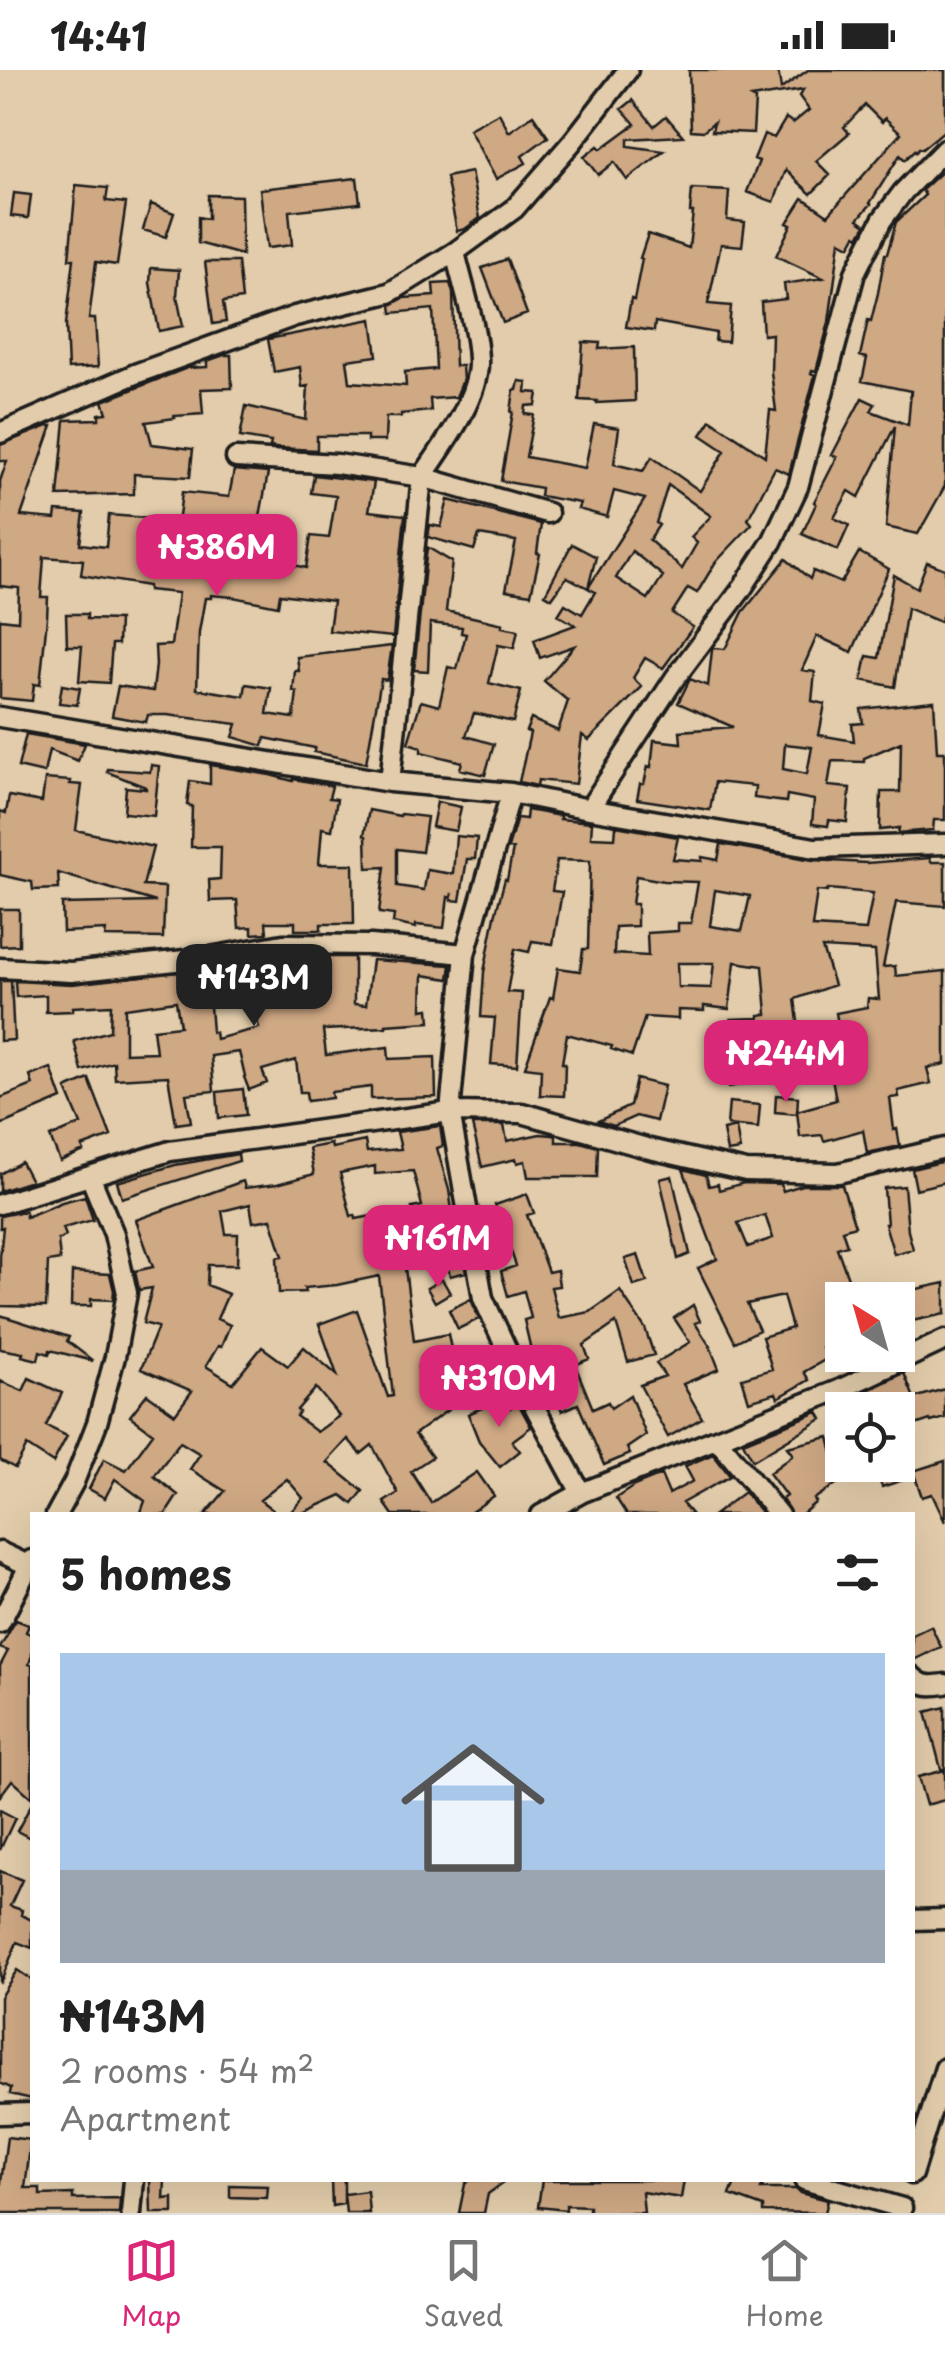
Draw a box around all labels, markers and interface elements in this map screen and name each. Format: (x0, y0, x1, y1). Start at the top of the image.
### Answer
text: 14:41 (50, 7, 148, 64)
pin: ₦386M (147, 514, 287, 599)
text: ₦386M (158, 522, 276, 570)
pin: ₦143M (184, 944, 324, 1029)
text: ₦143M (198, 952, 310, 1000)
pin: ₦244M (716, 1020, 856, 1105)
text: ₦244M (726, 1028, 846, 1076)
pin: ₦161M (368, 1205, 508, 1290)
text: ₦161M (385, 1213, 491, 1261)
north arrow (825, 1282, 915, 1372)
map controls (825, 1282, 915, 1482)
pin: ₦310M (429, 1345, 569, 1430)
text: ₦310M (441, 1353, 557, 1401)
button: locate (825, 1392, 915, 1482)
text: 5 homes (60, 1541, 232, 1604)
icon: filters (830, 1545, 885, 1600)
icon: home (383, 1718, 563, 1898)
text: ₦143M (60, 1983, 207, 2046)
text: 2 rooms · 54 m² (60, 2046, 314, 2094)
text: Apartment (60, 2094, 231, 2142)
tab: Map (121, 2233, 181, 2336)
tab: Saved (424, 2233, 503, 2336)
tab: Home (746, 2233, 824, 2336)

